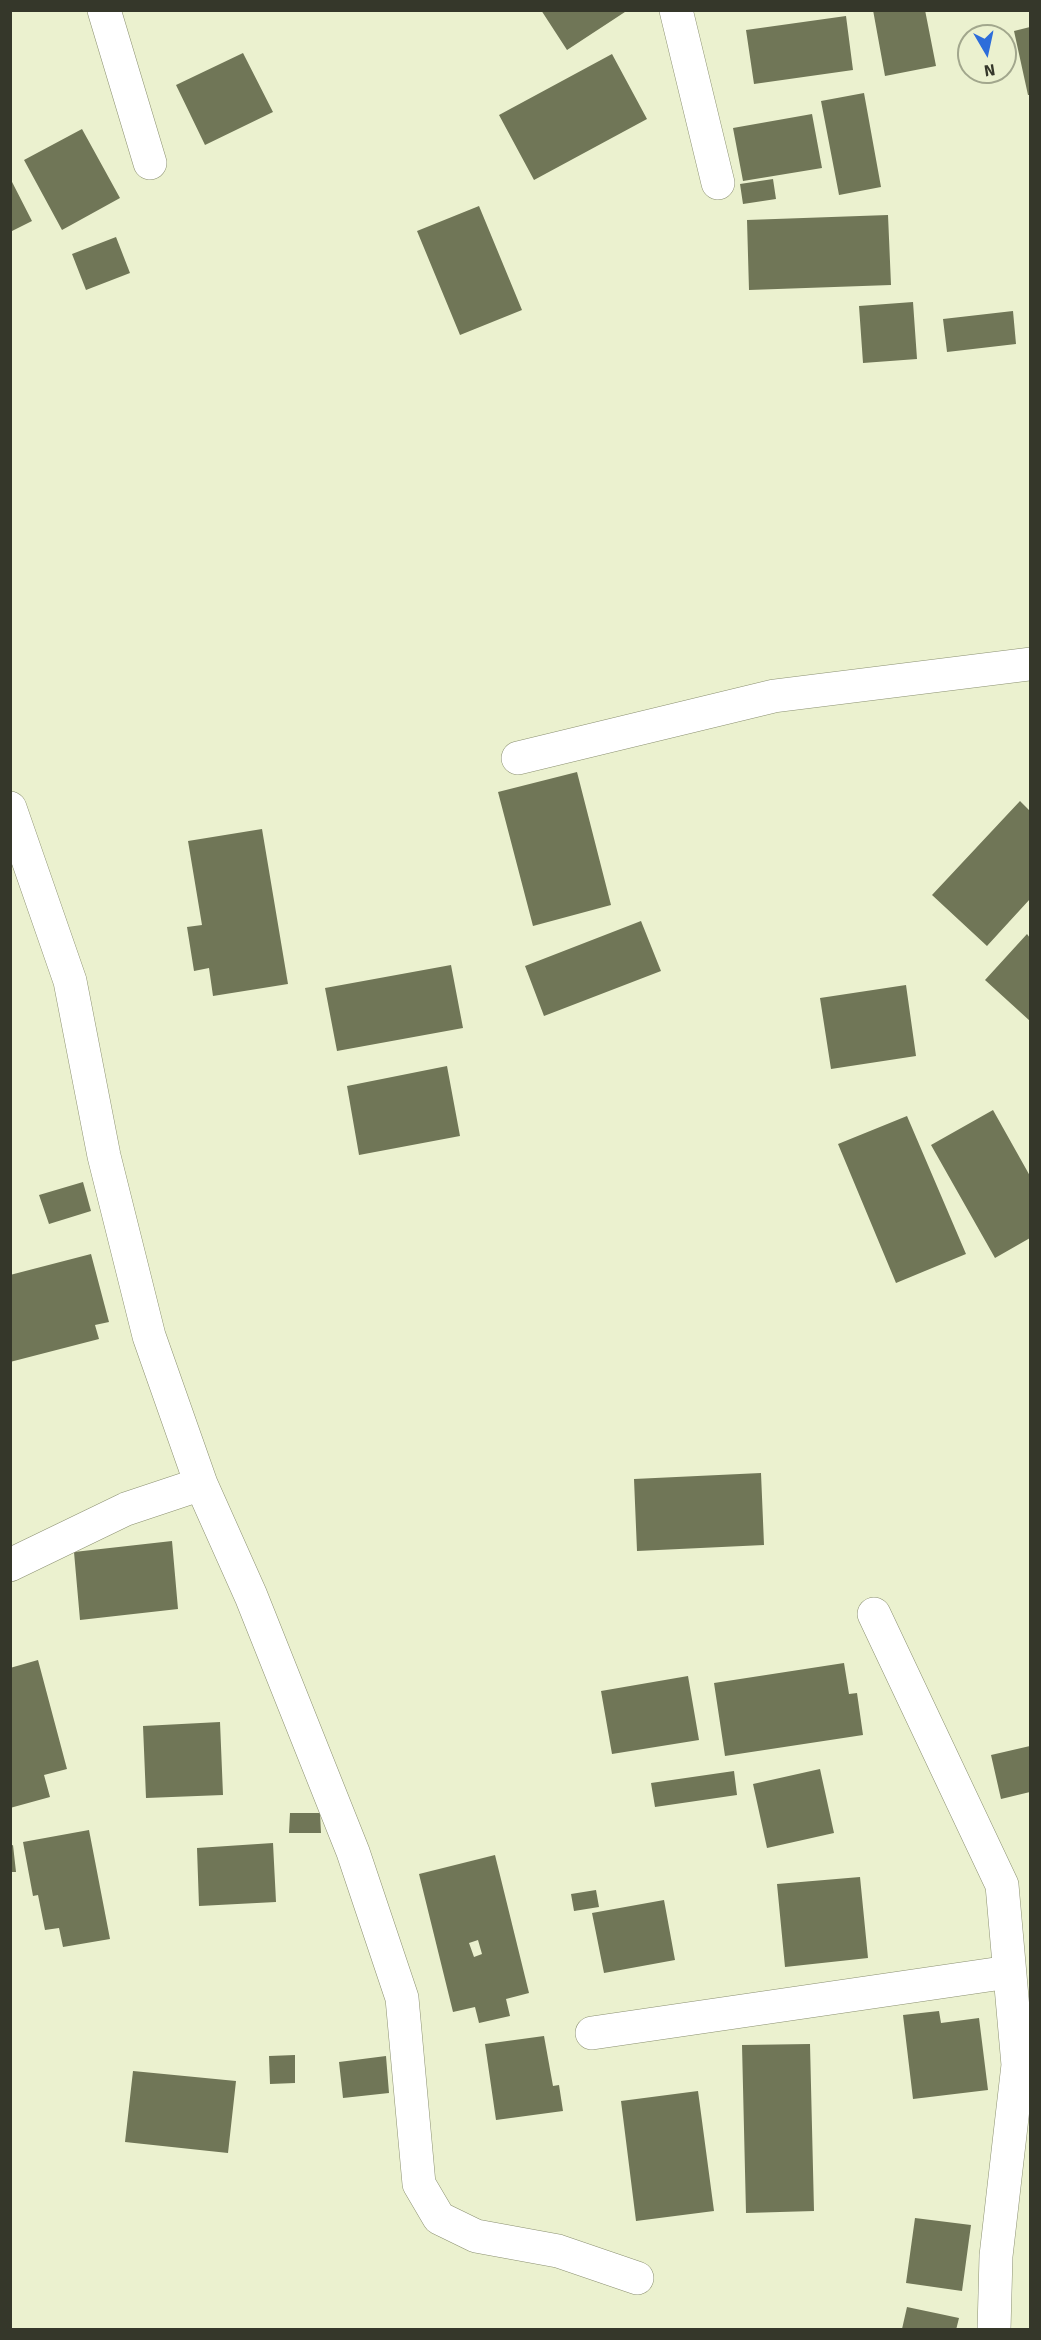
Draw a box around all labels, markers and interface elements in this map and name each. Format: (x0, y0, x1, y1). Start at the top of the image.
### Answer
north arrow (957, 24, 1017, 84)
text: N (982, 59, 997, 81)

